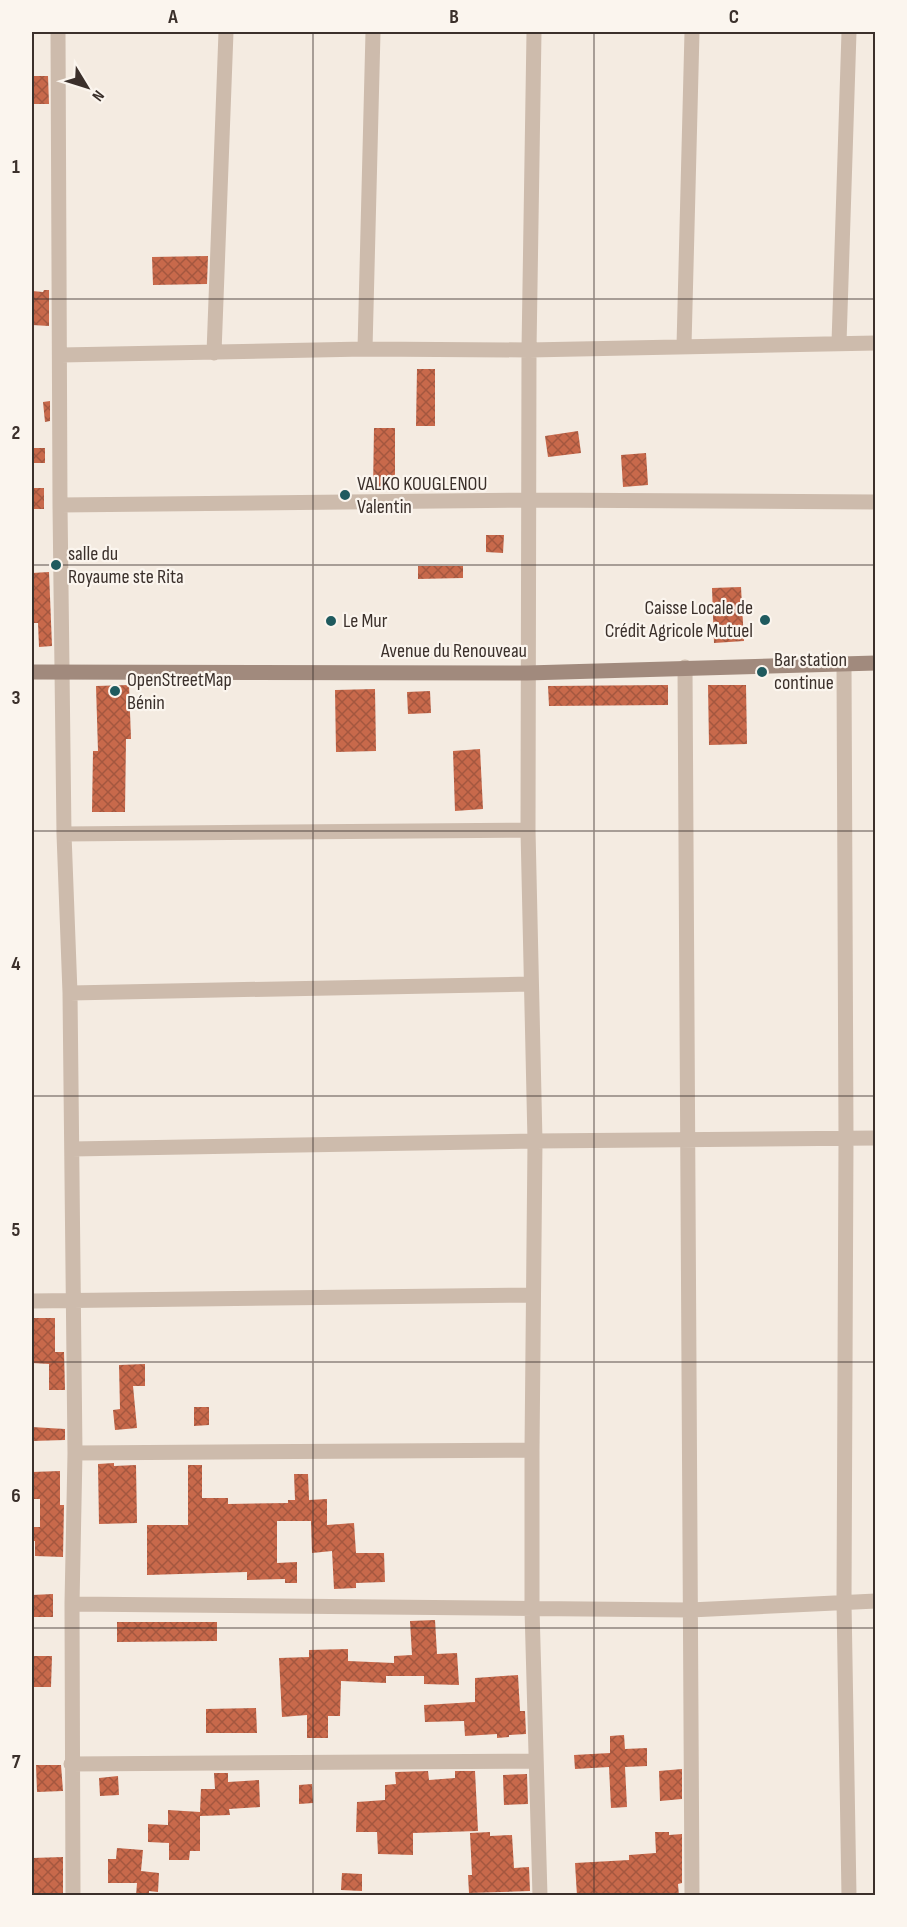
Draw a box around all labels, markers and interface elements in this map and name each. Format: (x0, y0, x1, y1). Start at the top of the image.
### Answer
text: A (167, 5, 178, 29)
text: B (449, 5, 459, 29)
text: C (729, 5, 739, 29)
north arrow (57, 57, 117, 117)
text: N (88, 86, 108, 105)
text: 1 (12, 155, 20, 179)
text: 2 (12, 421, 20, 445)
place label: VALKO KOUGLENOU Valentin (357, 472, 487, 519)
marker: VALKO KOUGLENOU Valentin (338, 488, 352, 502)
place label: salle du Royaume ste Rita (68, 542, 184, 589)
marker: salle du Royaume ste Rita (49, 558, 63, 572)
place label: Caisse Locale de Crédit Agricole Mutuel (605, 596, 753, 643)
place label: Le Mur (343, 609, 388, 633)
marker: Caisse Locale de Crédit Agricole Mutuel (758, 613, 772, 627)
marker: Le Mur (324, 614, 338, 628)
street label: Avenue du Renouveau (380, 639, 527, 663)
place label: Bar station continue (774, 648, 847, 695)
marker: Bar station continue (755, 665, 769, 679)
place label: OpenStreetMap Bénin (127, 668, 232, 715)
marker: OpenStreetMap Bénin (108, 684, 122, 698)
text: 3 (12, 686, 21, 710)
text: 4 (11, 952, 21, 976)
text: 5 (12, 1218, 21, 1242)
text: 6 (11, 1484, 21, 1508)
text: 7 (12, 1750, 21, 1774)

